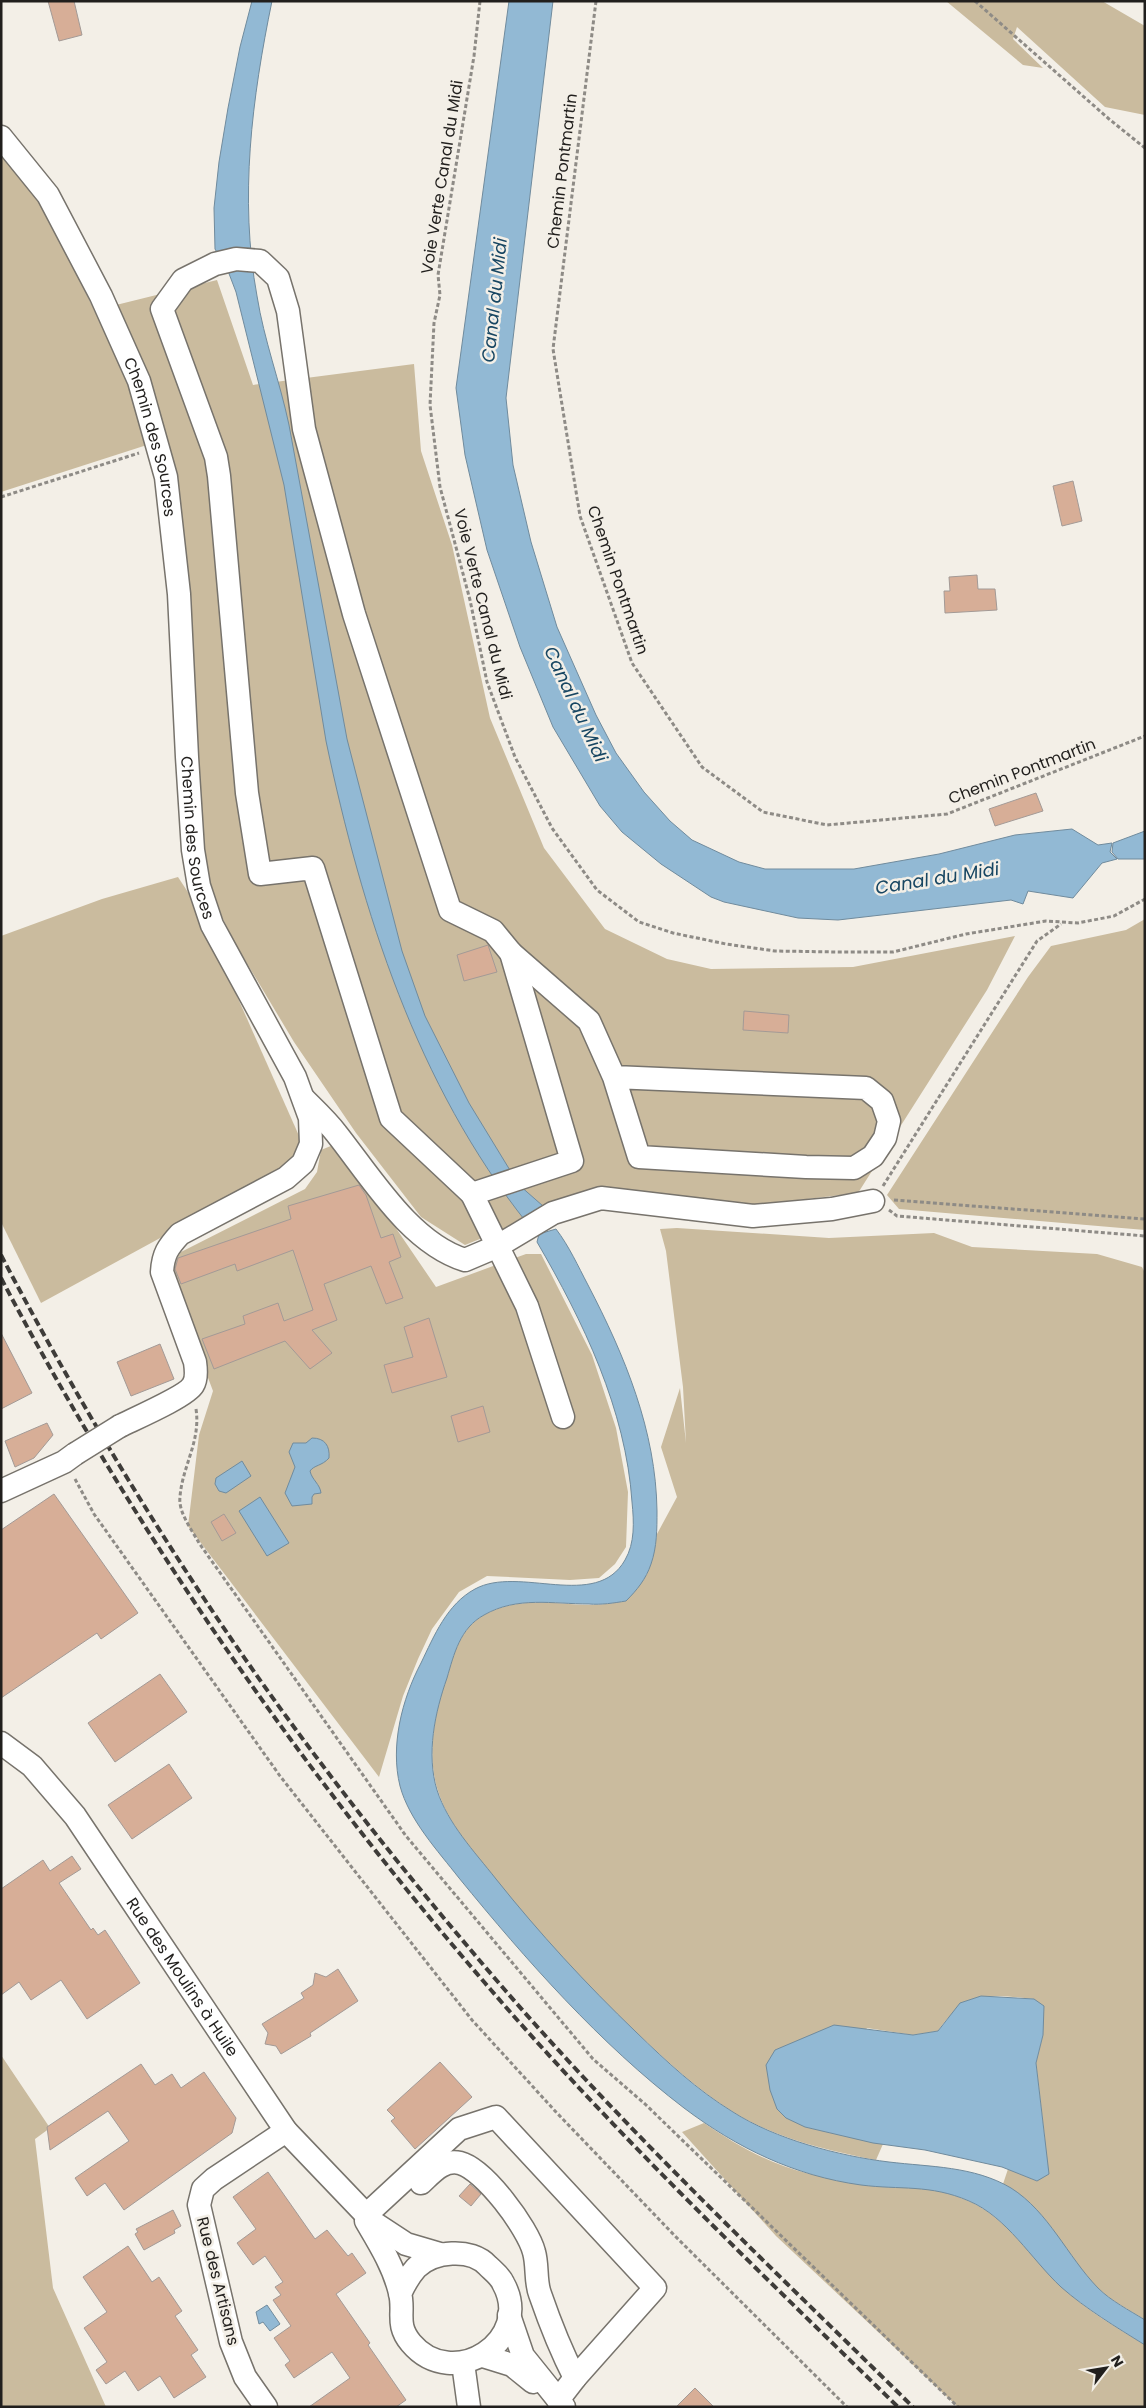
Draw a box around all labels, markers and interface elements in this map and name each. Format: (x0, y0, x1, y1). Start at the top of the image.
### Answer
street label: Voie Verte Canal du Midi (415, 78, 469, 276)
street label: Chemin Pontmartin (541, 92, 583, 250)
water label: Canal du Midi (475, 236, 513, 364)
street label: Chemin des Sources (118, 353, 182, 518)
street label: Chemin Pontmartin (582, 502, 654, 658)
street label: Voie Verte Canal du Midi (448, 506, 518, 702)
water label: Canal du Midi (538, 642, 614, 766)
street label: Chemin Pontmartin (945, 732, 1099, 810)
street label: Chemin des Sources (175, 755, 221, 922)
water label: Canal du Midi (873, 856, 1001, 900)
street label: Rue des Moulins à Huile (121, 1893, 244, 2061)
street label: Rue des Artisans (191, 2214, 245, 2348)
north arrow (1081, 2343, 1131, 2393)
text: N (1106, 2352, 1128, 2371)

